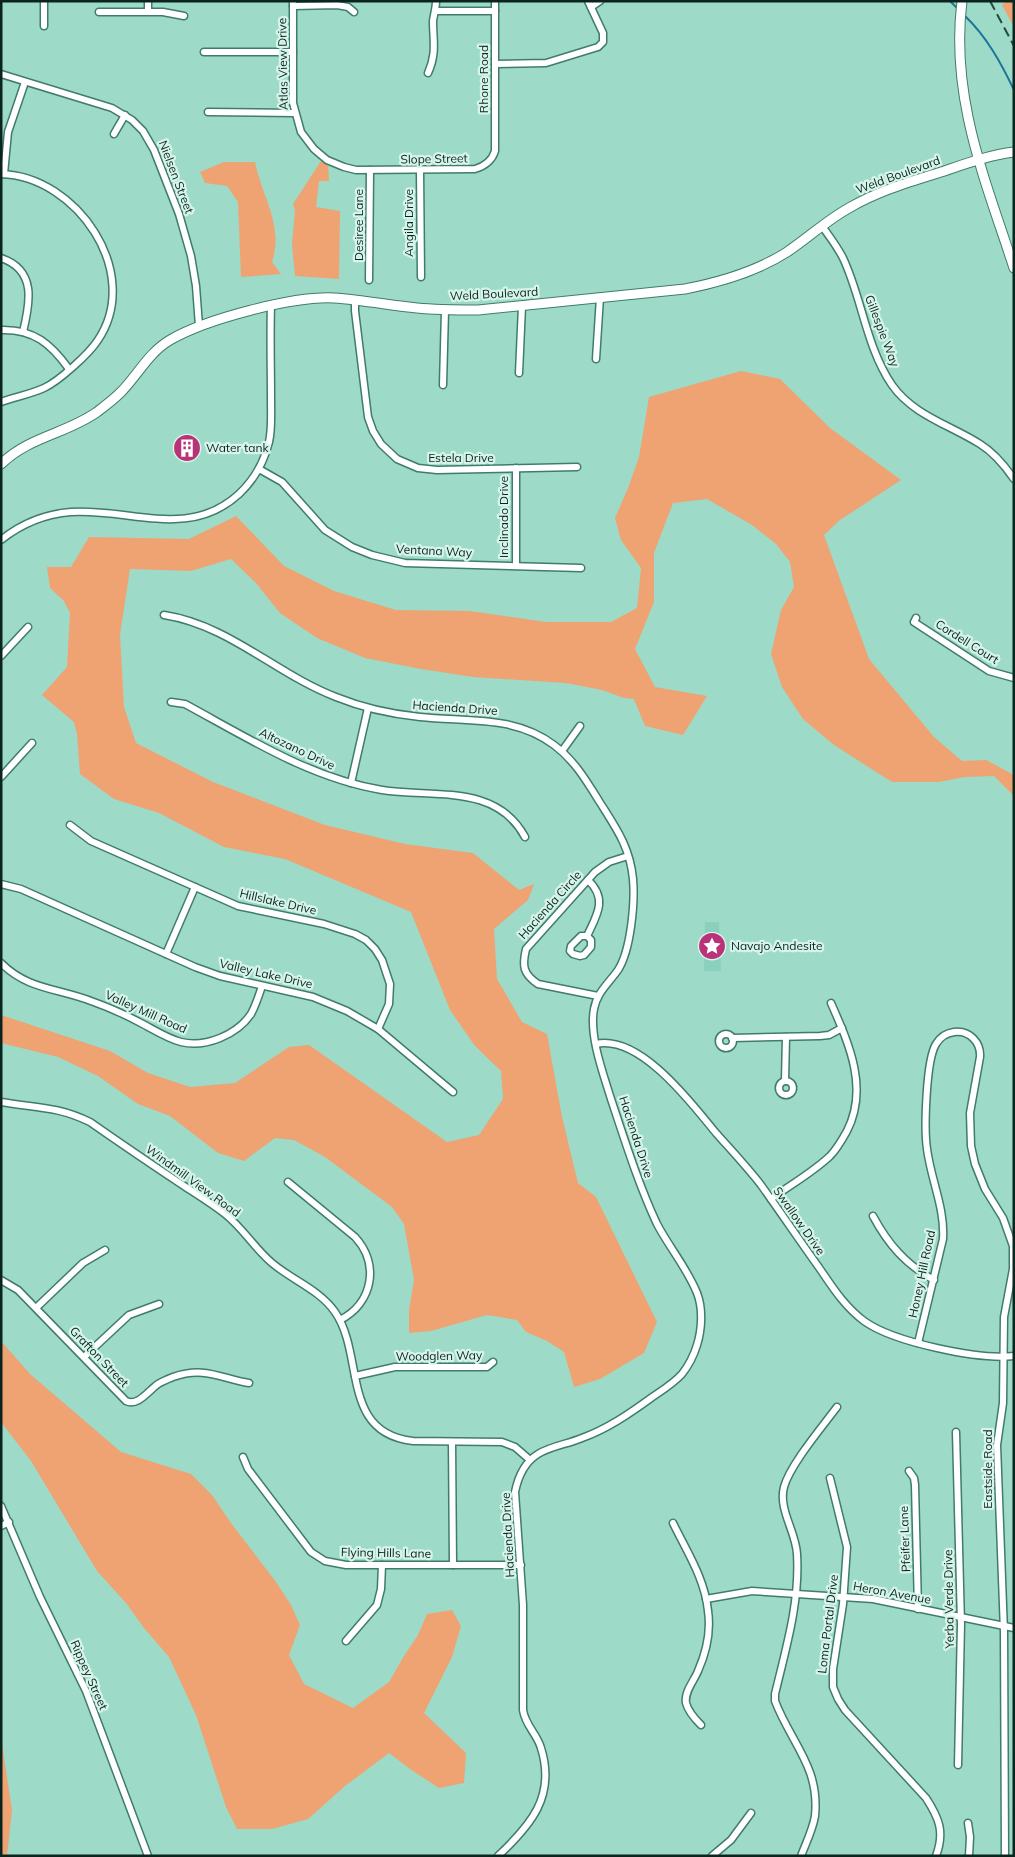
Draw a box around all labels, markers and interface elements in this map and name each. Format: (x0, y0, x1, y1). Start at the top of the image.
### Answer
street label: Atlas View Drive (274, 18, 291, 110)
street label: Rhone Road (476, 45, 491, 113)
street label: Nielsen Street (156, 138, 197, 215)
street label: Slope Street (400, 150, 468, 167)
street label: Weld Boulevard (854, 152, 942, 197)
street label: Desiree Lane (351, 189, 366, 261)
street label: Angila Drive (401, 189, 416, 257)
street label: Weld Boulevard (449, 284, 539, 303)
street label: Gillespie Way (862, 293, 903, 369)
building icon: Water tank (172, 433, 202, 463)
place label: Water tank (206, 440, 269, 455)
street label: Estela Drive (428, 450, 494, 465)
street label: Inclinado Drive (496, 476, 511, 558)
street label: Ventana Way (396, 541, 473, 560)
street label: Cordell Court (933, 616, 1002, 667)
street label: Hacienda Drive (412, 697, 498, 718)
street label: Altozano Drive (257, 724, 338, 773)
street label: Hacienda Circle (515, 867, 584, 942)
street label: Hillslake Drive (238, 885, 318, 918)
place icon: Navajo Andesite (697, 931, 727, 961)
place label: Navajo Andesite (731, 938, 822, 953)
street label: Valley Lake Drive (218, 956, 314, 992)
street label: Valley Mill Road (103, 987, 189, 1036)
street label: Hacienda Drive (616, 1094, 657, 1180)
street label: Windmill View Road (143, 1141, 244, 1220)
street label: Swallow Drive (770, 1184, 828, 1258)
street label: Honey Hill Road (905, 1229, 938, 1319)
street label: Grafton Street (67, 1323, 132, 1390)
street label: Woodglen Way (396, 1347, 483, 1364)
street label: Eastside Road (980, 1429, 995, 1509)
street label: Hacienda Drive (498, 1492, 517, 1578)
street label: Pfeifer Lane (896, 1506, 913, 1572)
street label: Flying Hills Lane (341, 1544, 431, 1561)
street label: Yerba Verde Drive (940, 1549, 957, 1650)
street label: Loma Portal Drive (814, 1574, 841, 1674)
street label: Heron Avenue (852, 1578, 932, 1607)
street label: Rippey Street (67, 1638, 112, 1712)

